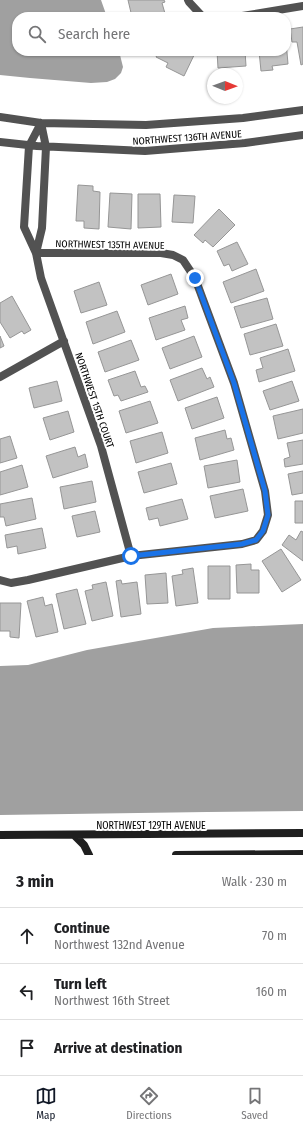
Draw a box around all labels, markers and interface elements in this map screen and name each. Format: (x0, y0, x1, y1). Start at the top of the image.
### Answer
search box (12, 12, 291, 56)
icon: search (26, 23, 48, 45)
text: Search here (58, 25, 130, 43)
north arrow (207, 68, 243, 104)
street label: NORTHWEST 136TH AVENUE (132, 128, 242, 148)
street label: NORTHWEST 135TH AVENUE (55, 238, 165, 252)
route end (186, 269, 204, 287)
street label: NORTHWEST 15TH COURT (72, 351, 116, 450)
route start (122, 547, 140, 565)
street label: NORTHWEST 129TH AVENUE (96, 820, 206, 832)
text: 3 min (16, 871, 54, 892)
text: Walk · 230 m (222, 874, 287, 889)
text: Continue (54, 919, 110, 937)
icon: ahead (16, 925, 38, 947)
text: 70 m (262, 928, 287, 943)
text: Northwest 132nd Avenue (54, 937, 185, 952)
text: Turn left (54, 975, 107, 993)
icon: left (16, 981, 38, 1003)
text: 160 m (256, 984, 287, 999)
text: Northwest 16th Street (54, 993, 170, 1008)
icon: arrive (16, 1037, 38, 1059)
text: Arrive at destination (54, 1039, 182, 1057)
tab: Map (35, 1085, 57, 1122)
tab: Directions (126, 1085, 172, 1122)
tab: Saved (241, 1085, 268, 1122)

